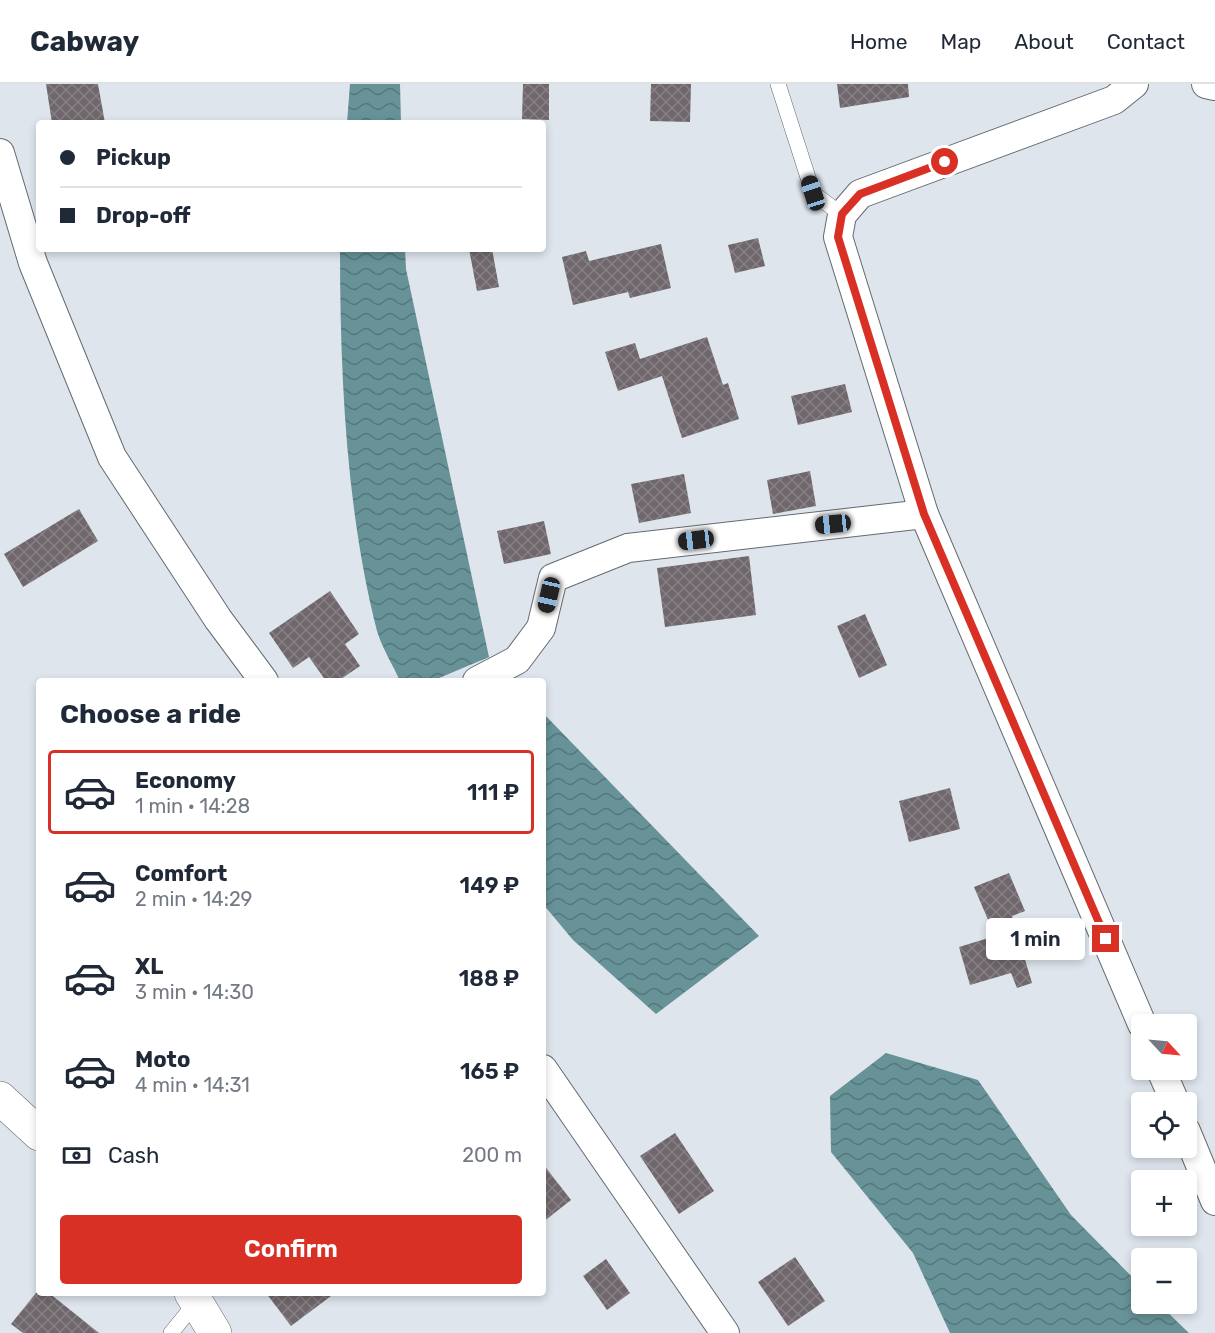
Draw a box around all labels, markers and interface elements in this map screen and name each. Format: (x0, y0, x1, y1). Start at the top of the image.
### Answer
text: Cabway (30, 25, 139, 58)
text: Home (850, 29, 907, 54)
text: Map (940, 29, 981, 54)
text: About (1014, 29, 1074, 54)
text: Contact (1107, 29, 1185, 54)
text: Pickup (96, 144, 171, 171)
route start (931, 148, 958, 175)
car (799, 173, 827, 213)
text: Drop-off (96, 202, 191, 229)
car (814, 513, 852, 535)
car (677, 529, 715, 551)
car (536, 575, 562, 615)
text: Choose a ride (60, 698, 241, 730)
icon: car (63, 765, 117, 819)
text: Economy (135, 767, 236, 794)
text: 111 ₽ (467, 779, 519, 806)
text: 1 min · 14:28 (135, 794, 250, 818)
icon: car (63, 858, 117, 912)
text: Comfort (135, 860, 227, 887)
text: 149 ₽ (460, 872, 519, 899)
text: 2 min · 14:29 (135, 887, 252, 911)
callout: 1 min (986, 918, 1085, 960)
route end (1092, 925, 1119, 952)
text: 1 min (1010, 927, 1061, 951)
icon: car (63, 951, 117, 1005)
text: XL (135, 953, 163, 980)
text: 188 ₽ (459, 965, 519, 992)
text: 3 min · 14:30 (135, 980, 254, 1004)
north arrow (1131, 1014, 1197, 1080)
map controls (1131, 1014, 1197, 1314)
icon: car (63, 1044, 117, 1098)
text: Moto (135, 1046, 190, 1073)
text: 165 ₽ (460, 1058, 519, 1085)
text: 4 min · 14:31 (135, 1073, 250, 1097)
button: locate (1131, 1092, 1197, 1158)
icon: cash (60, 1139, 93, 1172)
text: Cash (108, 1142, 159, 1169)
text: 200 m (462, 1143, 522, 1167)
button: + (1131, 1170, 1197, 1236)
button: Confirm (60, 1215, 522, 1284)
button: − (1131, 1248, 1197, 1314)

